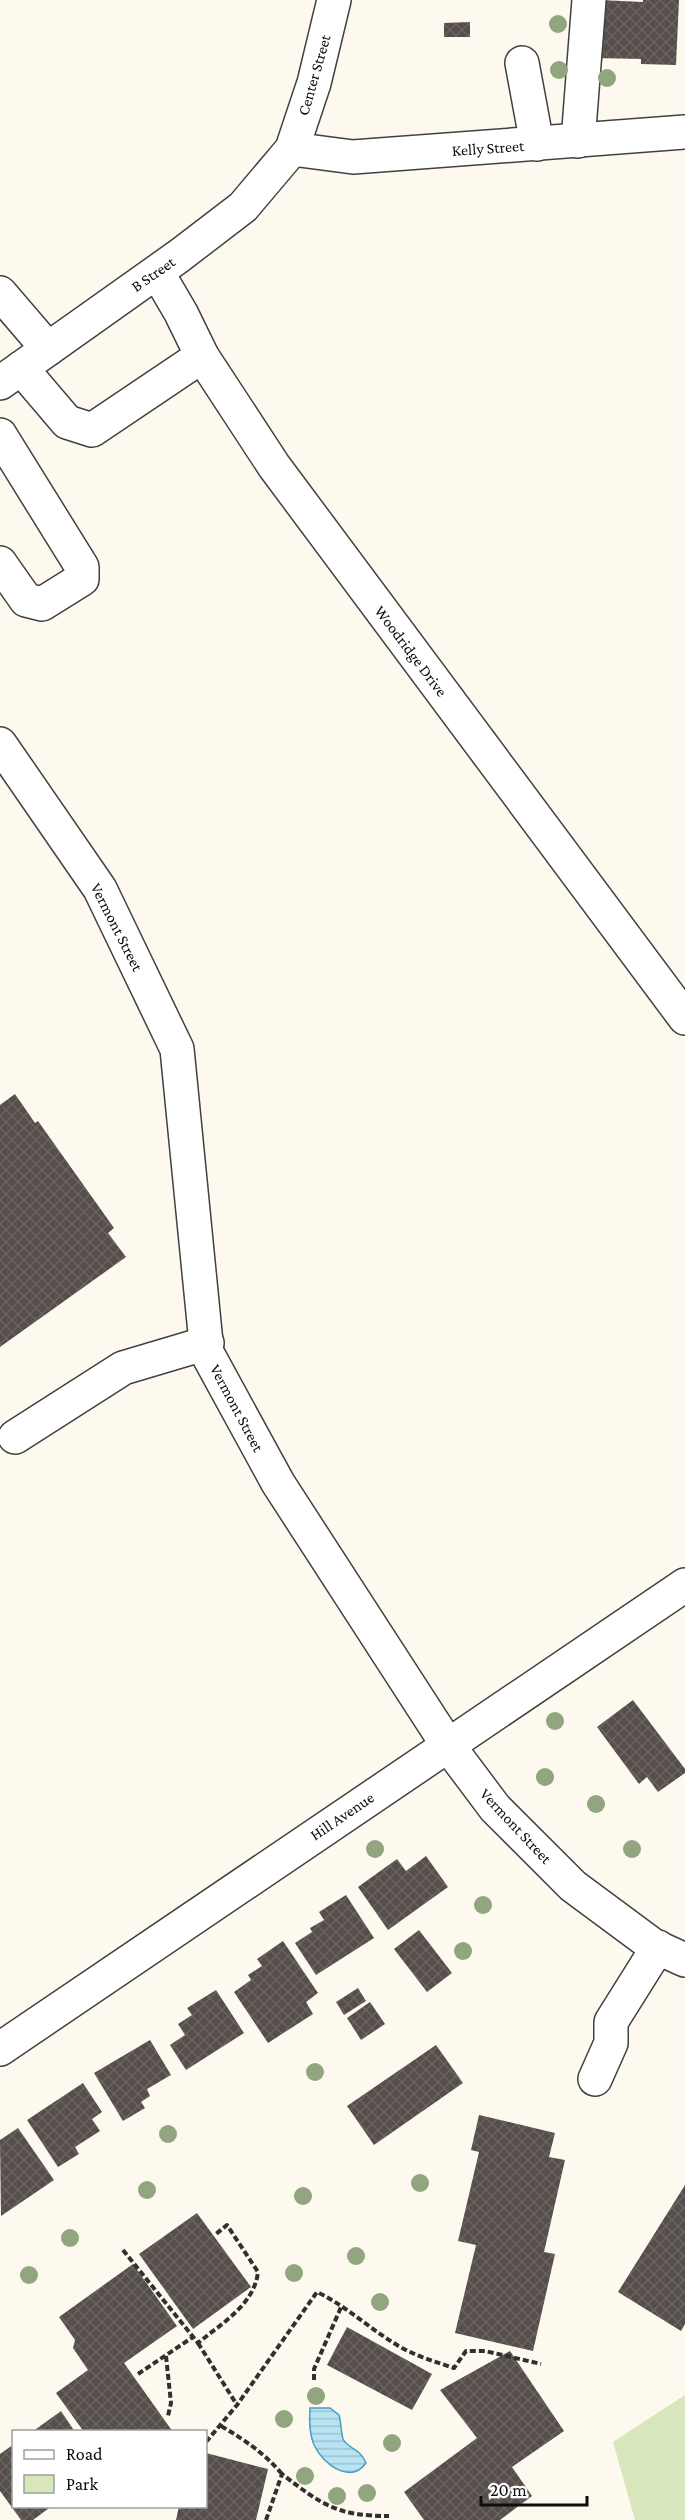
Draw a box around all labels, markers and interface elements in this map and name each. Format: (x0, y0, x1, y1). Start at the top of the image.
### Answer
street label: Center Street (294, 32, 334, 117)
street label: Kelly Street (451, 137, 525, 160)
street label: B Street (128, 253, 179, 295)
street label: Woodridge Drive (371, 602, 451, 700)
street label: Vermont Street (88, 880, 147, 974)
street label: Vermont Street (207, 1361, 267, 1455)
street label: Vermont Street (477, 1785, 556, 1868)
street label: Hill Avenue (307, 1788, 377, 1844)
legend (12, 2430, 207, 2508)
text: Road (66, 2444, 103, 2464)
scale bar (481, 2469, 588, 2507)
text: Park (66, 2474, 98, 2494)
text: 20 m (490, 2480, 527, 2500)

